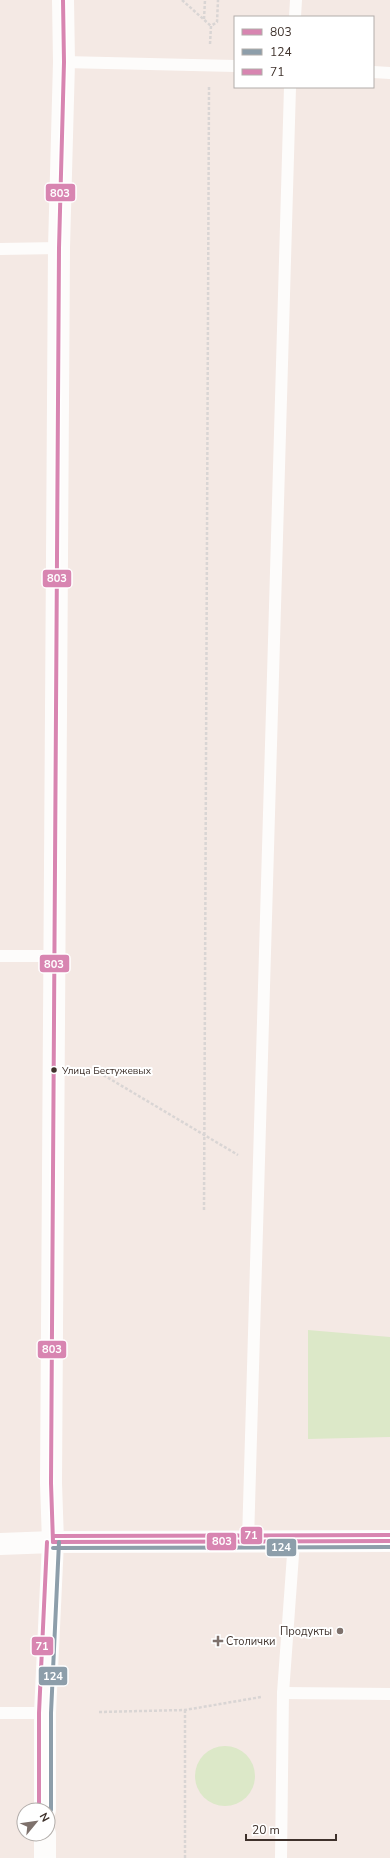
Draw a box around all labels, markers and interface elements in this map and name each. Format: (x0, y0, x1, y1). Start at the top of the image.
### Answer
legend (234, 16, 374, 88)
text: 803 (270, 24, 292, 40)
text: 124 (270, 44, 292, 60)
text: 71 (270, 64, 284, 80)
line badge: 803 (45, 183, 76, 202)
text: 803 (50, 186, 70, 201)
line badge: 803 (42, 569, 72, 588)
text: 803 (47, 571, 67, 586)
line badge: 803 (39, 954, 70, 973)
text: 803 (44, 957, 64, 972)
place label: Улица Бестужевых (61, 1064, 152, 1078)
marker: Улица Бестужевых (49, 1065, 59, 1075)
line badge: 803 (37, 1340, 67, 1359)
text: 803 (42, 1342, 62, 1357)
line badge: 71 (240, 1526, 263, 1545)
text: 71 (244, 1528, 258, 1543)
line badge: 803 (206, 1532, 237, 1551)
text: 803 (212, 1534, 232, 1549)
line badge: 124 (266, 1538, 297, 1557)
text: 124 (271, 1540, 291, 1555)
place label: Продукты (280, 1624, 332, 1639)
marker: Продукты (335, 1626, 345, 1636)
place label: Столички (226, 1634, 275, 1649)
line badge: 71 (31, 1636, 54, 1656)
marker: Столички (213, 1636, 223, 1646)
text: 71 (35, 1639, 49, 1654)
line badge: 124 (38, 1666, 68, 1686)
text: 124 (43, 1669, 63, 1684)
north arrow (16, 1802, 56, 1842)
text: N (36, 1810, 53, 1825)
scale bar (246, 1816, 336, 1842)
text: 20 m (252, 1822, 280, 1838)

